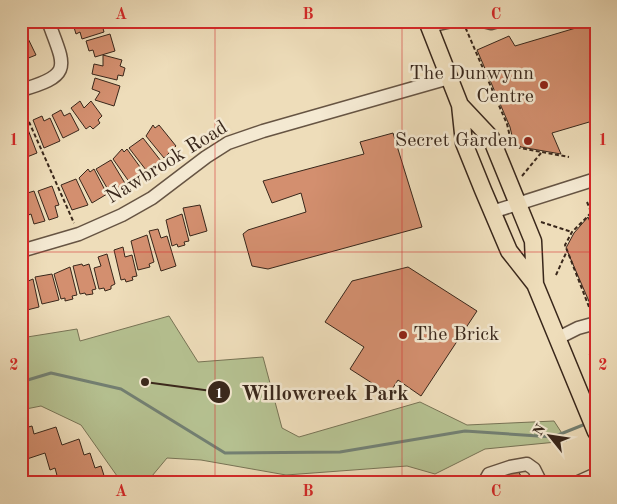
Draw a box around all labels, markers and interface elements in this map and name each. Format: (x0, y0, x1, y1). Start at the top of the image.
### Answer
text: A (115, 7, 127, 23)
text: B (302, 7, 314, 23)
text: C (491, 7, 501, 23)
place label: The Dunwynn Centre (409, 64, 534, 107)
marker: The Dunwynn Centre (538, 79, 550, 91)
street label: Nawbrook Road (103, 118, 231, 208)
place label: Secret Garden (395, 131, 518, 151)
text: 1 (9, 133, 19, 149)
text: 1 (598, 133, 608, 149)
marker: Secret Garden (522, 135, 534, 147)
place label: The Brick (413, 325, 499, 345)
marker: The Brick (397, 329, 409, 341)
text: 2 (9, 358, 19, 374)
text: 2 (598, 358, 608, 374)
callout: Willowcreek Park (206, 374, 419, 410)
text: Willowcreek Park (241, 384, 409, 405)
text: 1 (215, 387, 223, 402)
north arrow (524, 412, 574, 462)
text: N (531, 422, 548, 438)
text: A (115, 484, 127, 500)
text: B (302, 484, 314, 500)
text: C (491, 484, 501, 500)

